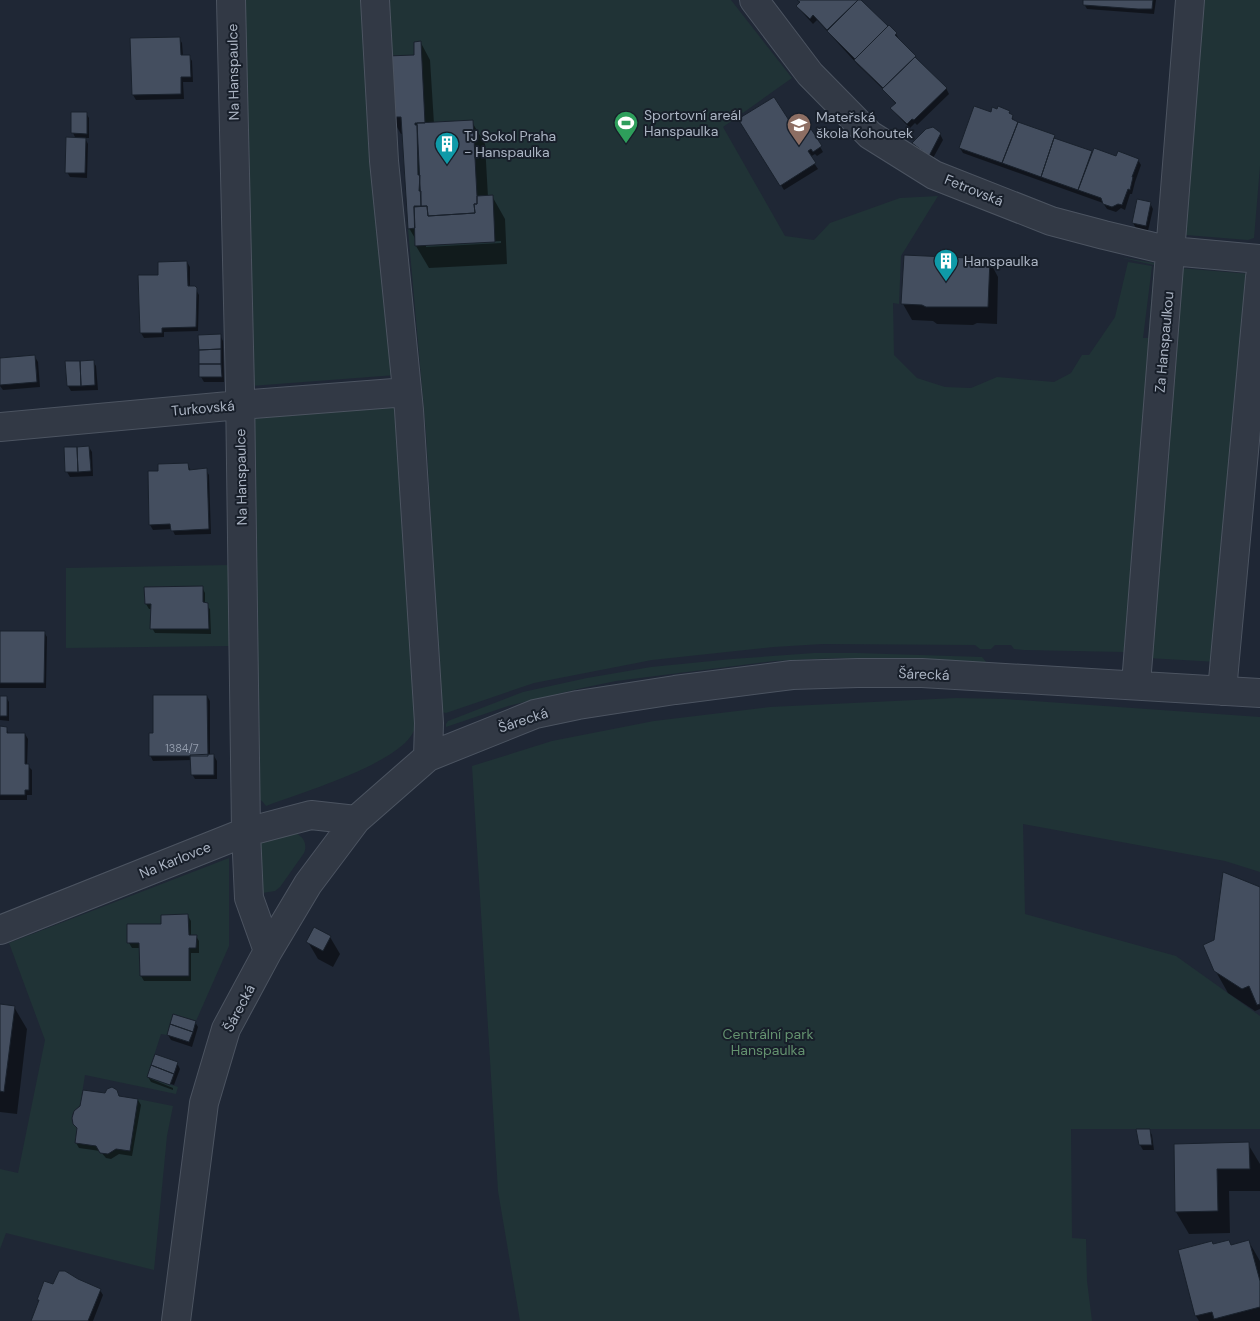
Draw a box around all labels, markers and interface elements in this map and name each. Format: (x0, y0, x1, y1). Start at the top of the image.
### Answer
street label: Na Hanspaulce (223, 23, 243, 121)
place label: Sportovní areál Hanspaulka (644, 106, 741, 140)
place label: Mateřská škola Kohoutek (816, 108, 913, 142)
sports icon: Sportovní areál Hanspaulka (613, 110, 639, 144)
school or university icon: Mateřská škola Kohoutek (786, 112, 812, 146)
place label: TJ Sokol Praha - Hanspaulka (464, 127, 556, 161)
building icon: TJ Sokol Praha - Hanspaulka (434, 131, 460, 165)
street label: Fetrovská (942, 170, 1006, 210)
building icon: Hanspaulka (933, 248, 959, 282)
place label: Hanspaulka (964, 252, 1038, 270)
street label: Za Hanspaulkou (1151, 291, 1177, 393)
street label: Turkovská (171, 396, 235, 420)
street label: Na Hanspaulce (231, 428, 251, 526)
street label: Šárecká (898, 664, 950, 684)
street label: Šárecká (496, 704, 550, 736)
house number: 1384/7 (165, 741, 199, 755)
street label: Na Karlovce (137, 837, 214, 883)
street label: Šárecká (219, 981, 259, 1035)
park label: Centrální park Hanspaulka (723, 1025, 813, 1059)

